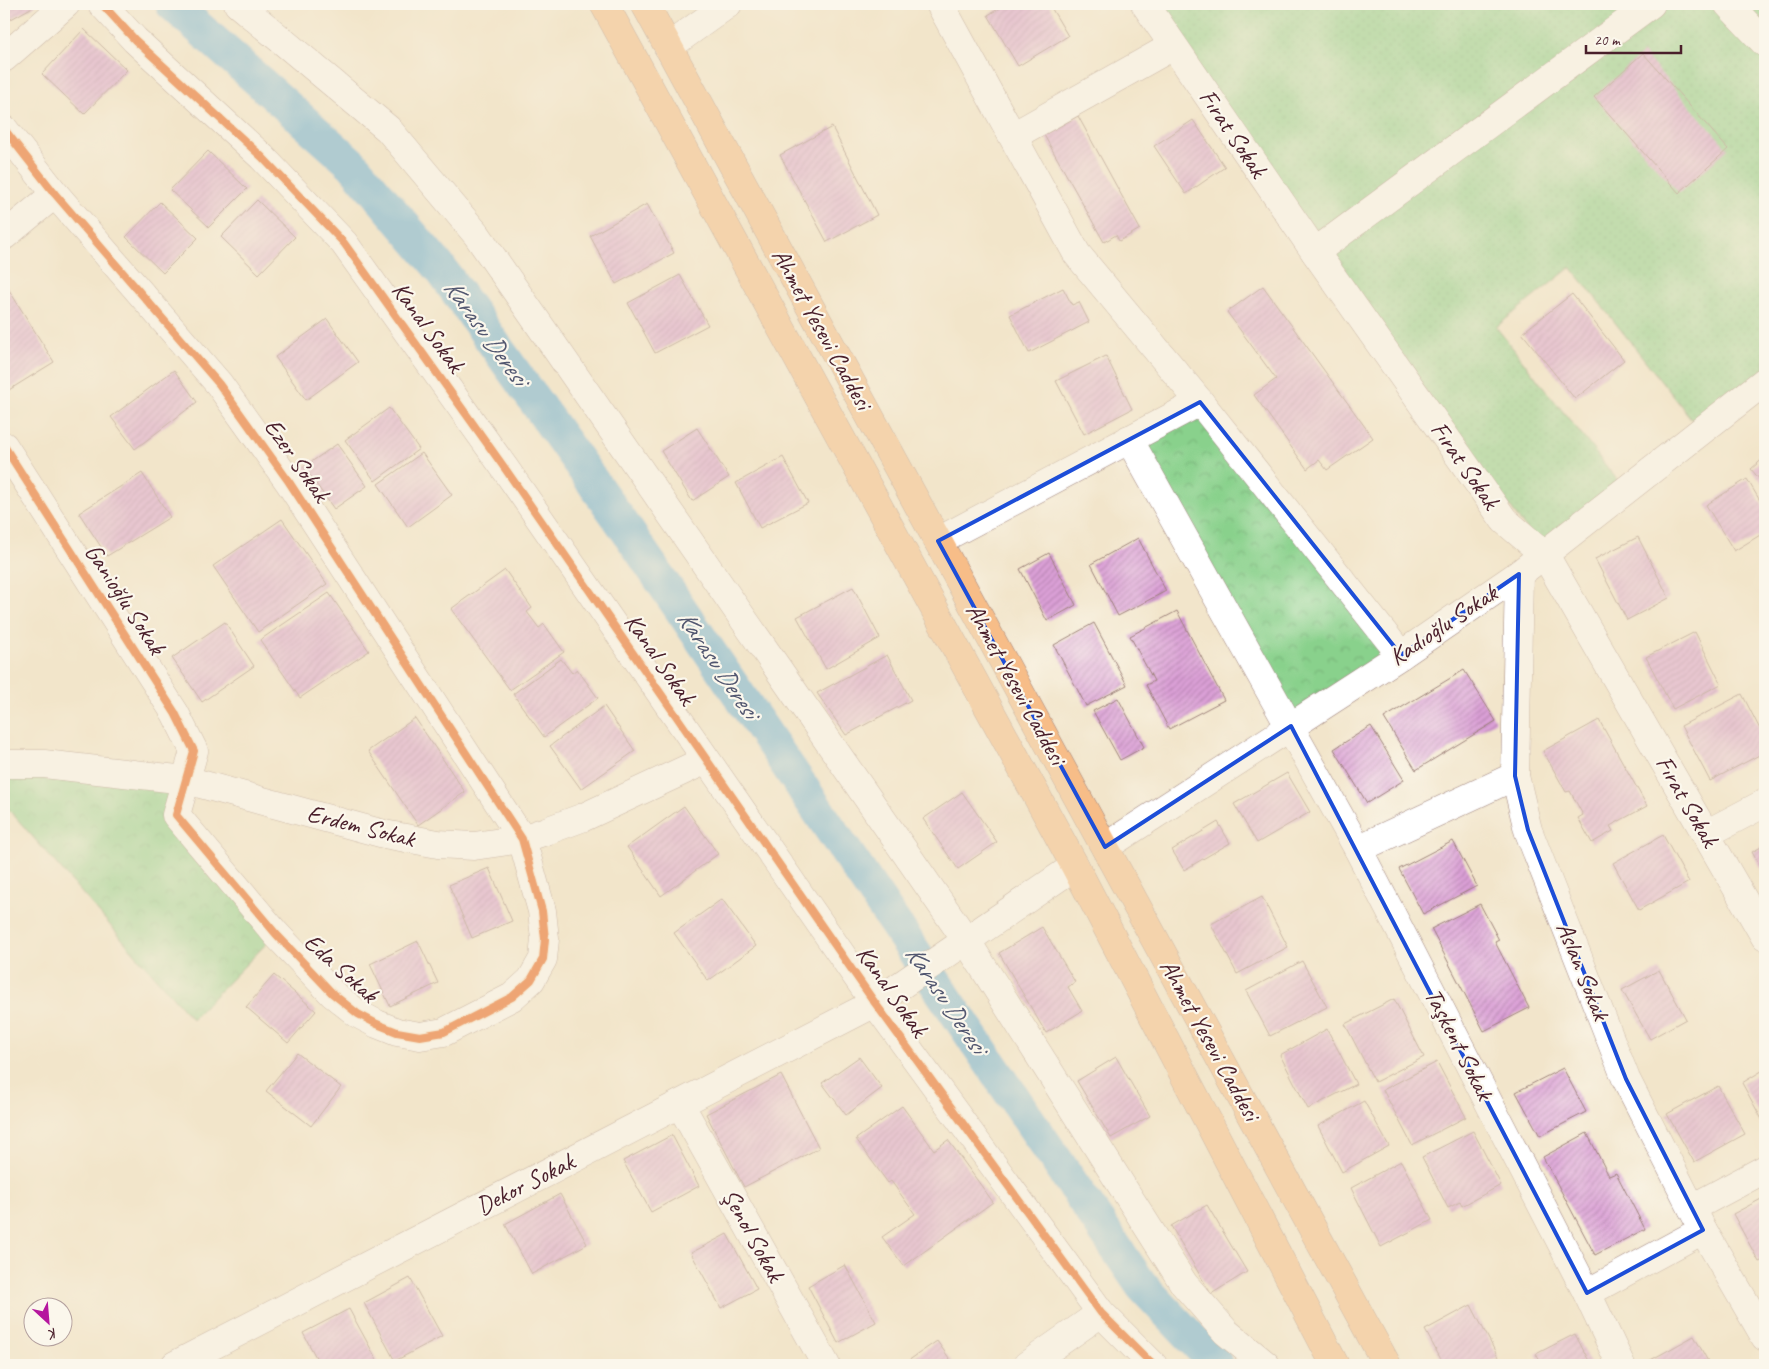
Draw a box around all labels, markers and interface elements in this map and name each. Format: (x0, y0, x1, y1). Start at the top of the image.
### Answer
scale bar (1586, 22, 1682, 54)
text: 20 m (1594, 31, 1621, 50)
street label: Fırat Sokak (1192, 83, 1275, 185)
street label: Ahmet Yesevi Caddesi (764, 243, 881, 418)
water label: Karasu Deresi (436, 272, 539, 396)
street label: Kanal Sokak (384, 275, 473, 380)
street label: Ezer Sokak (257, 412, 338, 509)
street label: Fırat Sokak (1423, 415, 1508, 517)
street label: Ganioğlu Sokak (77, 538, 174, 662)
street label: Kadıoğlu Sokak (1383, 576, 1505, 673)
street label: Ahmet Yesevi Caddesi (958, 598, 1075, 773)
water label: Karasu Deresi (670, 604, 770, 729)
street label: Kanal Sokak (617, 607, 704, 712)
street label: Fırat Sokak (1648, 750, 1727, 854)
street label: Erdem Sokak (304, 797, 420, 855)
street label: Aslan Sokak (1549, 917, 1618, 1026)
street label: Eda Sokak (297, 926, 386, 1011)
street label: Kanal Sokak (849, 939, 936, 1044)
water label: Karasu Deresi (898, 939, 998, 1064)
street label: Ahmet Yesevi Caddesi (1152, 954, 1269, 1129)
street label: Taşkent Sokak (1417, 983, 1502, 1107)
street label: Dekor Sokak (471, 1145, 581, 1222)
street label: Şenol Sokak (715, 1183, 792, 1288)
north arrow (22, 1296, 72, 1346)
text: K (44, 1324, 60, 1344)

